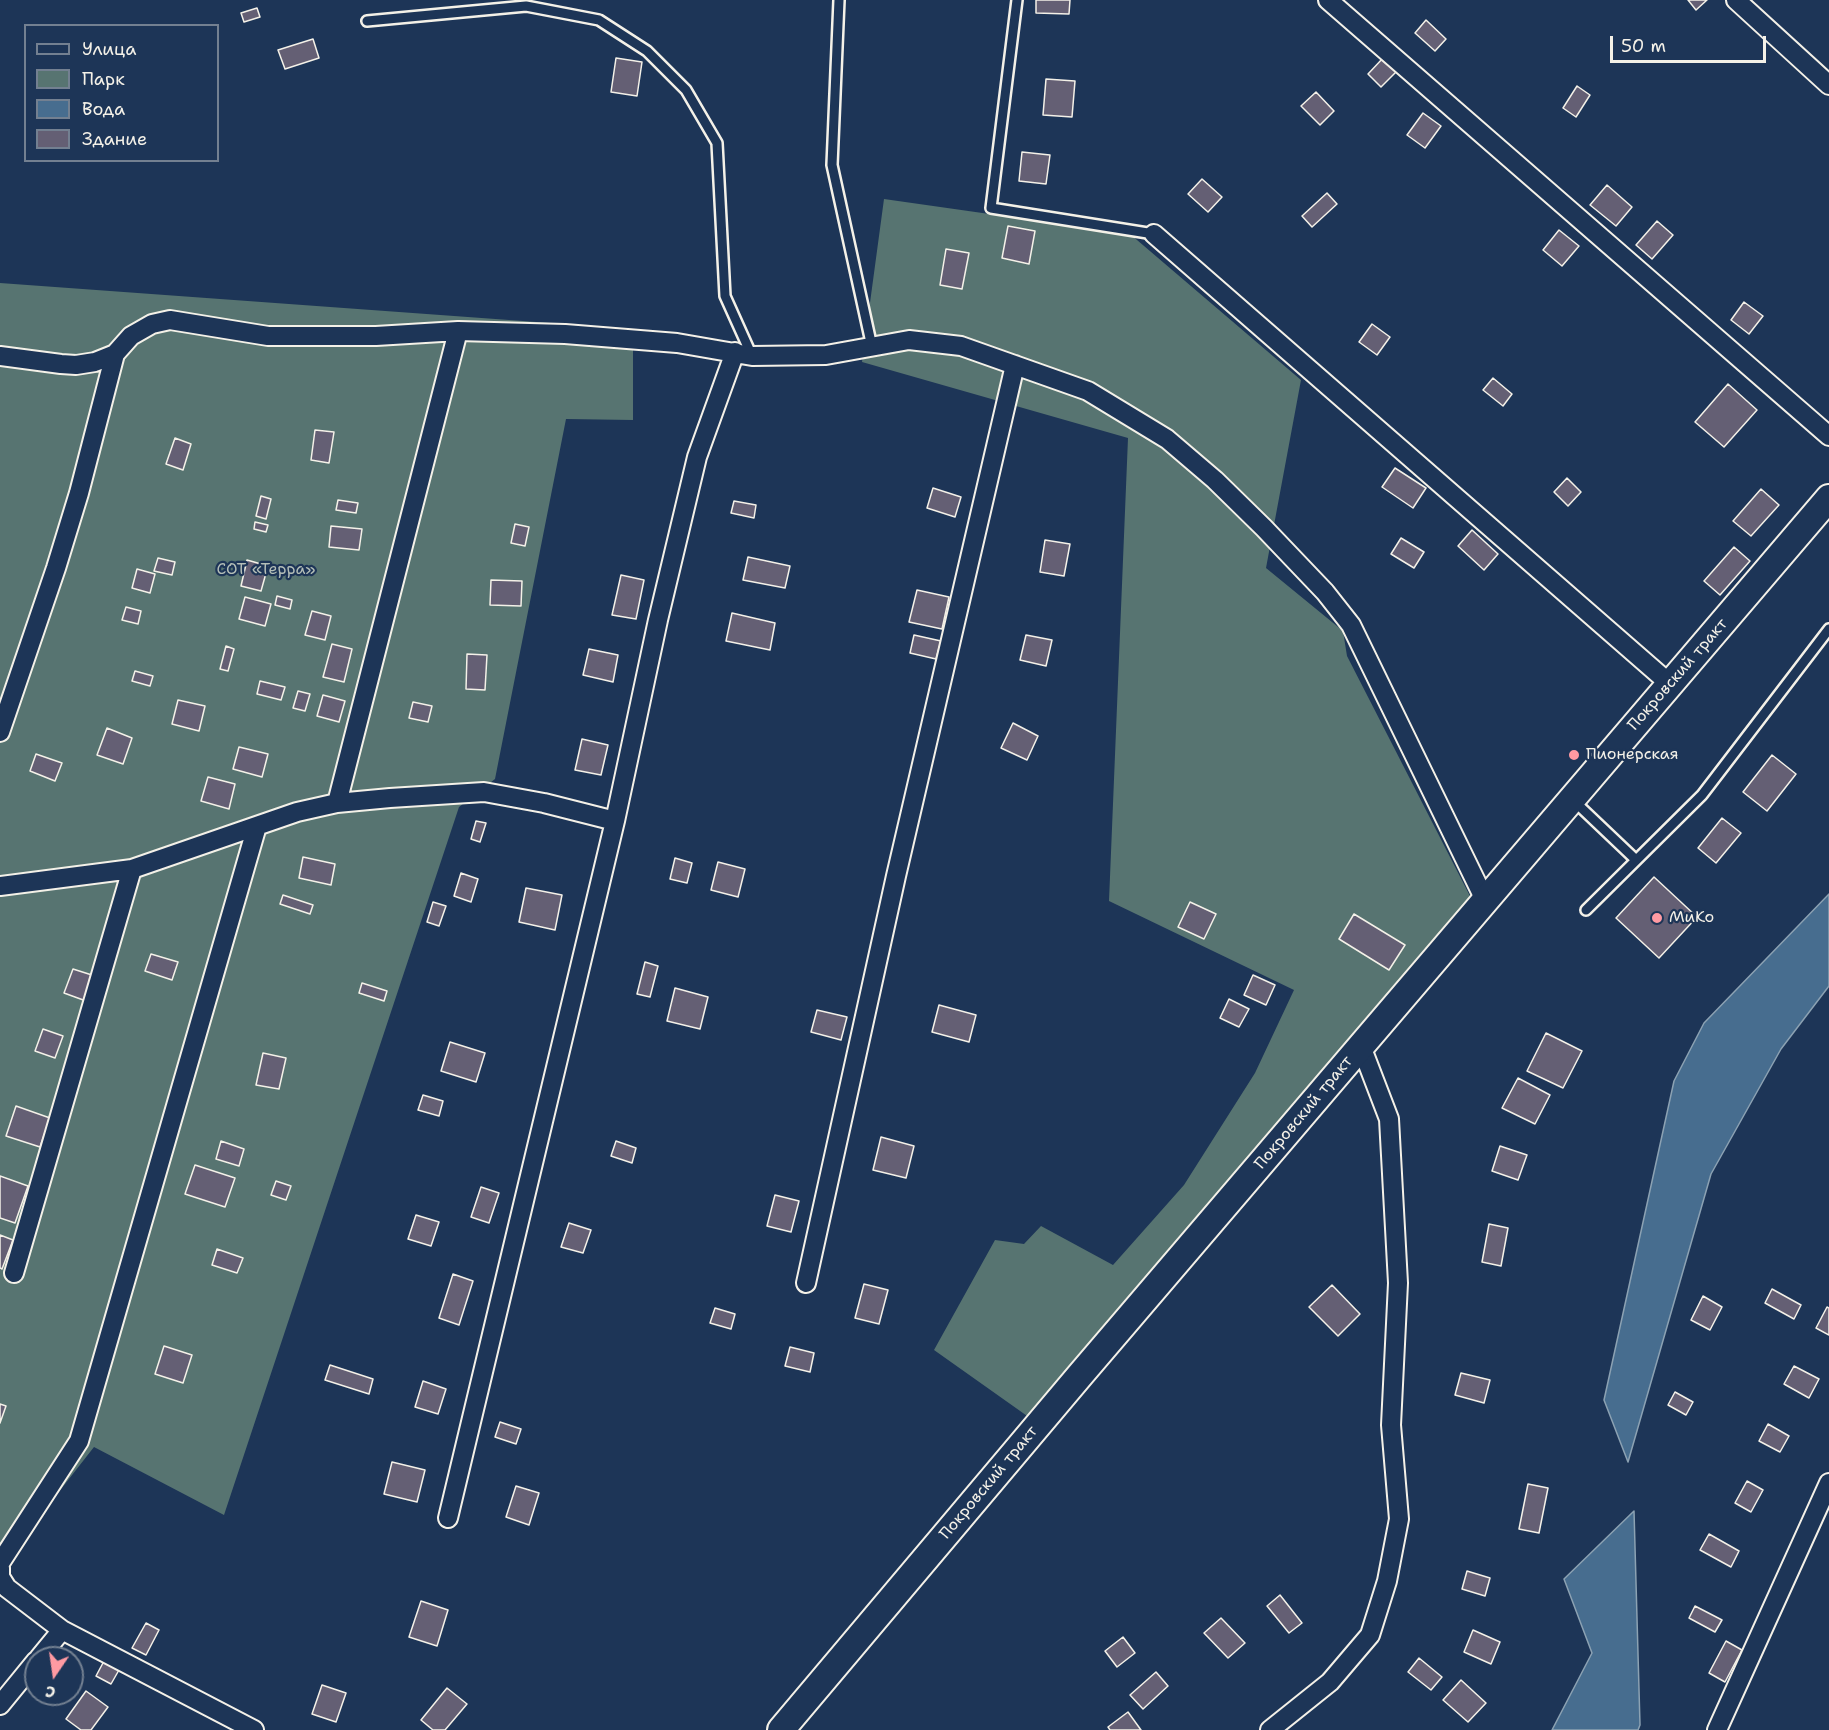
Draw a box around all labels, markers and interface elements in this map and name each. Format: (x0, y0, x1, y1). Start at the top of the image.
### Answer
legend (24, 24, 219, 162)
scale bar (1613, 24, 1769, 62)
text: 50 m (1621, 34, 1666, 58)
text: Улица (82, 37, 136, 61)
text: Парк (82, 67, 125, 91)
text: Вода (82, 97, 125, 121)
text: Здание (82, 127, 147, 151)
park label: СОТ «Терра» (216, 560, 316, 580)
street label: Покровский тракт (1624, 615, 1732, 735)
place label: Пионерская (1586, 745, 1679, 765)
marker: Пионерская (1567, 748, 1581, 762)
place label: МиКо (1669, 908, 1714, 928)
marker: МиКо (1650, 911, 1664, 925)
street label: Покровский тракт (1251, 1052, 1357, 1174)
street label: Покровский тракт (936, 1422, 1042, 1544)
north arrow (24, 1646, 84, 1706)
text: С (43, 1681, 57, 1703)

